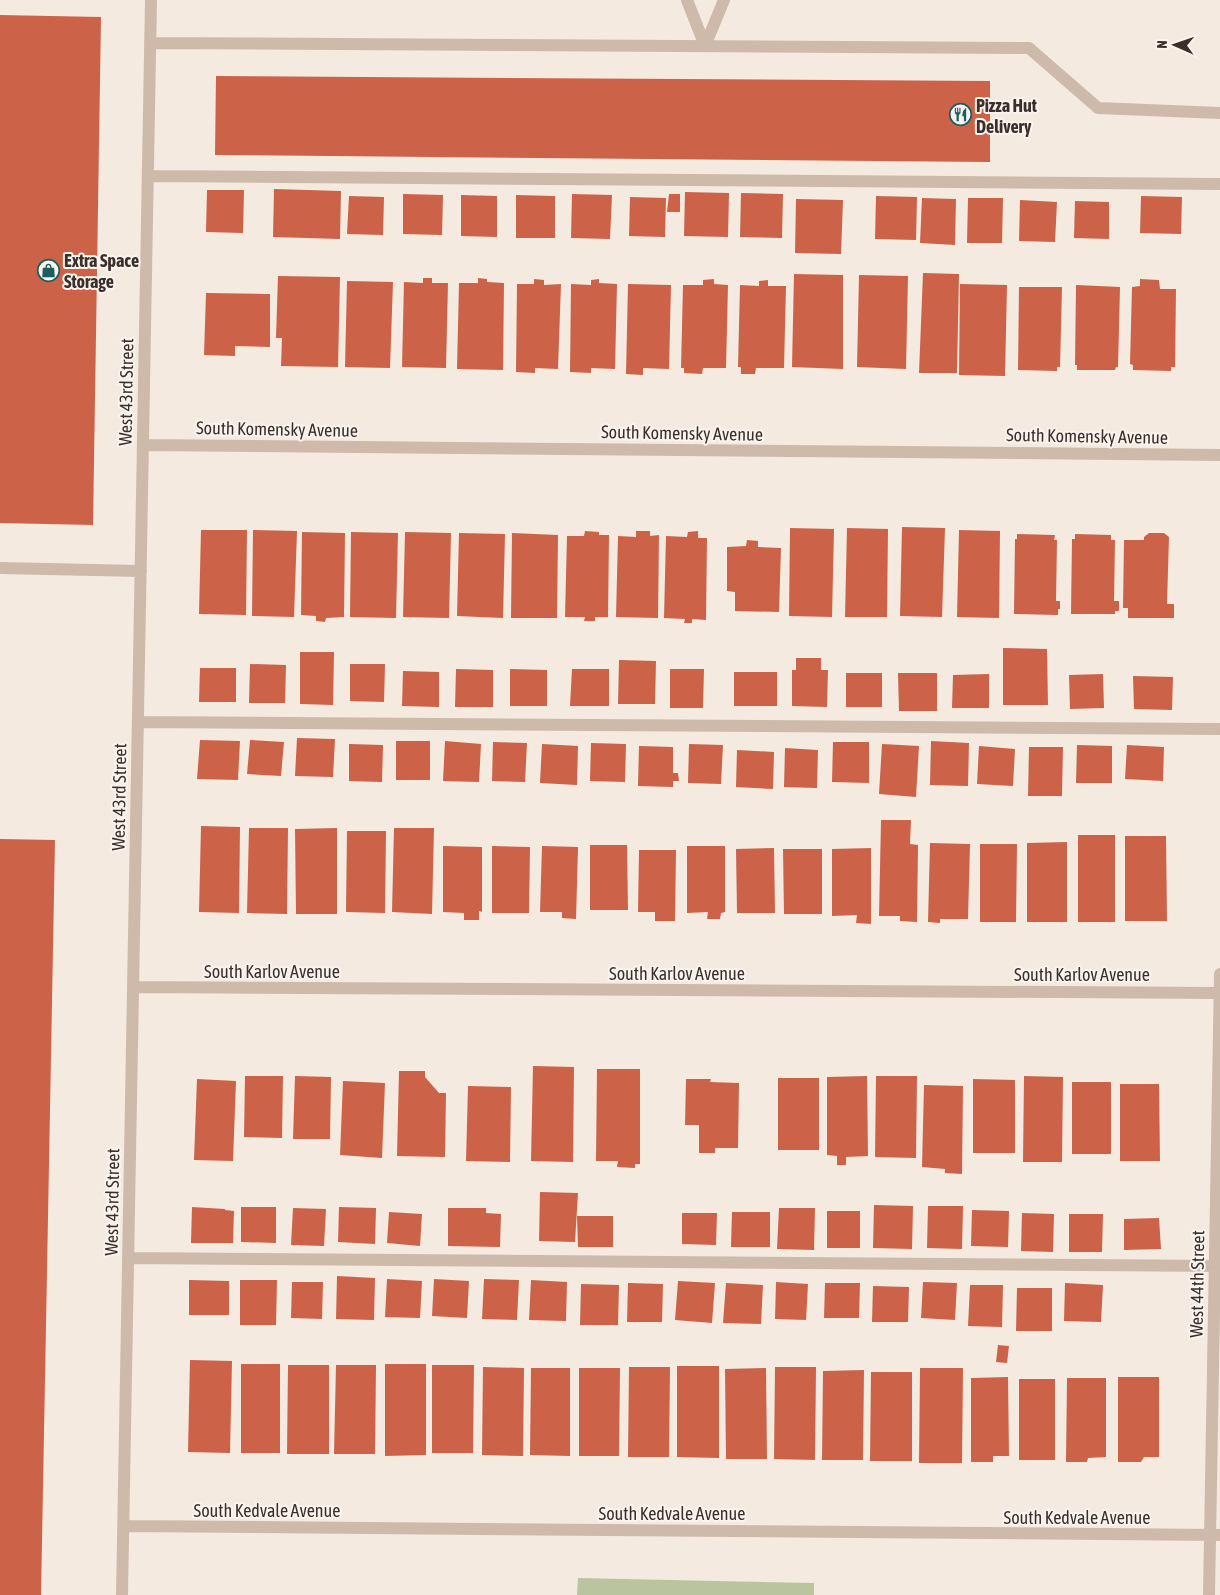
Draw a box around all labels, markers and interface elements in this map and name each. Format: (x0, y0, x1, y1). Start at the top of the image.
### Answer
north arrow (1150, 20, 1200, 70)
text: N (1154, 40, 1170, 49)
place label: Pizza Hut Delivery (976, 95, 1038, 137)
restaurant icon: Pizza Hut Delivery (948, 103, 972, 127)
place label: Extra Space Storage (64, 250, 139, 292)
shop icon: Extra Space Storage (36, 258, 60, 282)
street label: West 43rd Street (115, 338, 137, 446)
street label: South Komensky Avenue (196, 417, 358, 441)
street label: South Komensky Avenue (601, 421, 763, 445)
street label: South Komensky Avenue (1006, 424, 1168, 448)
street label: West 43rd Street (108, 743, 130, 851)
street label: South Karlov Avenue (204, 961, 340, 982)
street label: South Karlov Avenue (609, 963, 745, 984)
street label: South Karlov Avenue (1014, 964, 1150, 985)
street label: West 43rd Street (101, 1148, 123, 1256)
street label: West 44th Street (1186, 1230, 1208, 1338)
street label: South Kedvale Avenue (194, 1500, 340, 1521)
street label: South Kedvale Avenue (599, 1503, 745, 1524)
street label: South Kedvale Avenue (1004, 1507, 1150, 1528)

